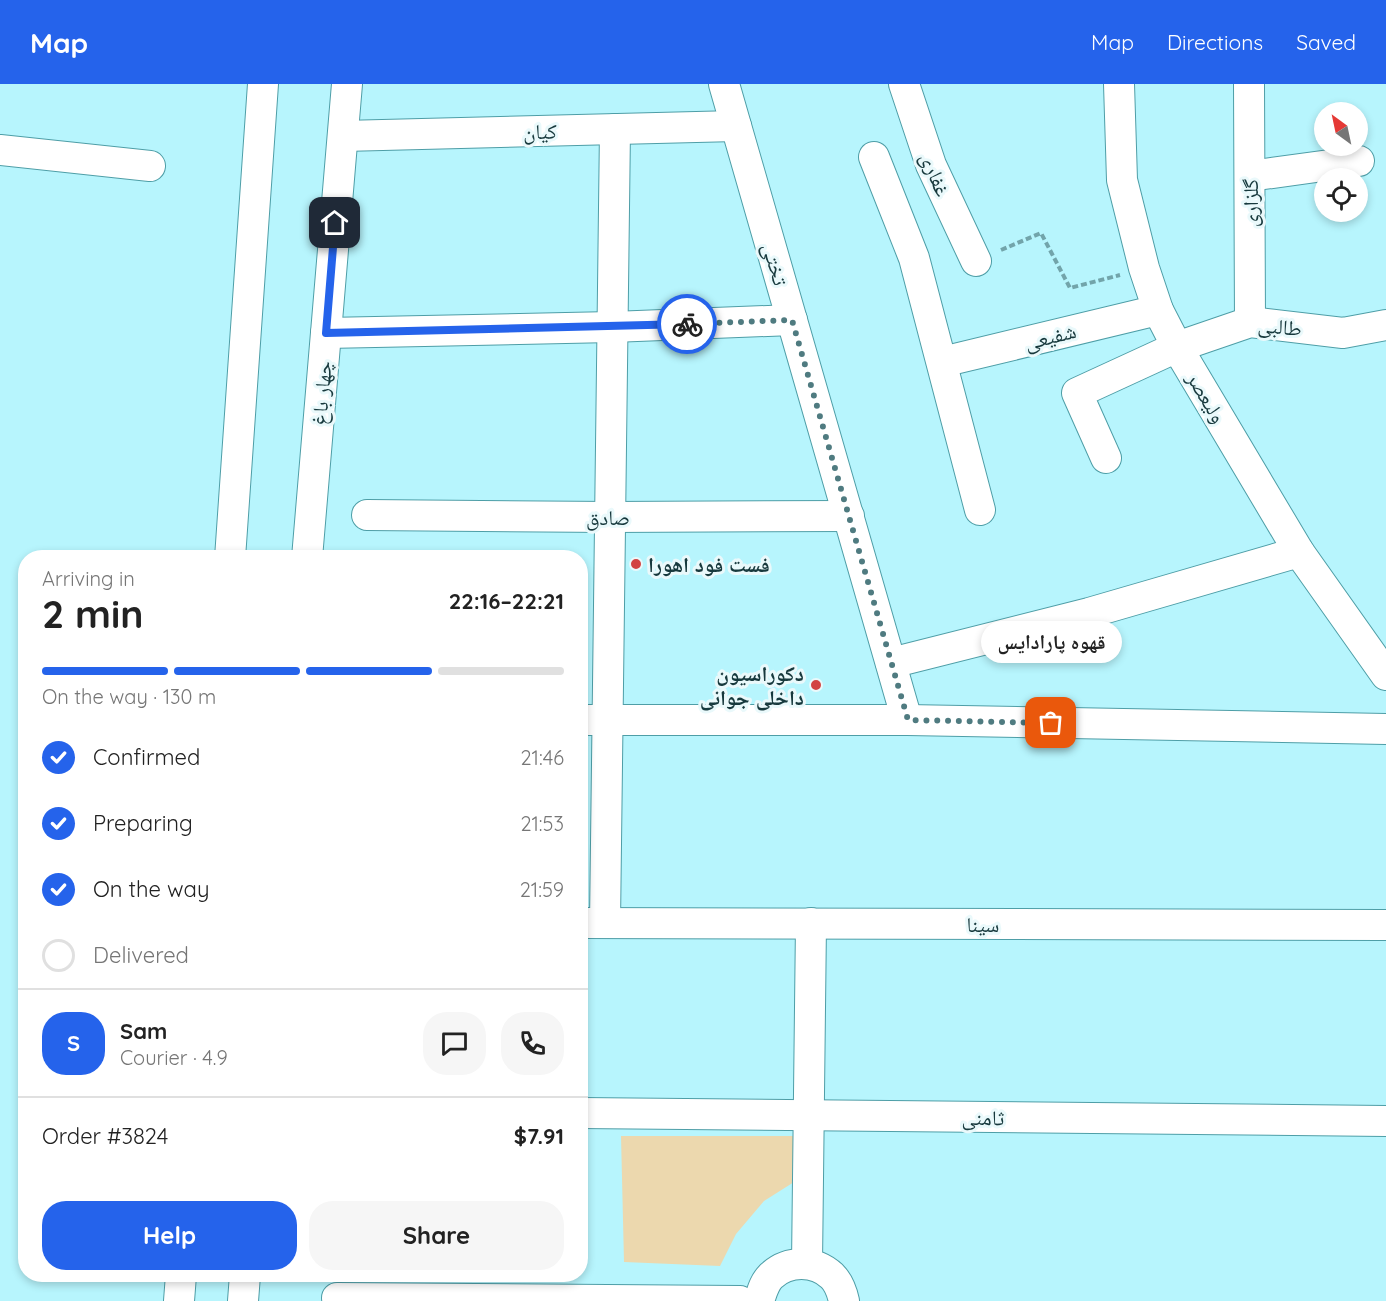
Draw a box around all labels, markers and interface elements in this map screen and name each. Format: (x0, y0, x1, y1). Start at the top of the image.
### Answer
text: Map (30, 25, 88, 60)
text: Map (1091, 29, 1134, 55)
text: Directions (1167, 29, 1263, 55)
text: Saved (1296, 29, 1356, 55)
north arrow (1314, 102, 1368, 156)
map controls (1314, 102, 1368, 222)
street label: کیان (523, 118, 557, 144)
street label: غفاری (915, 148, 957, 200)
button: locate (1314, 168, 1368, 222)
street label: گلزاری (1237, 179, 1263, 227)
pin (309, 197, 360, 248)
icon: home (318, 206, 351, 239)
street label: تختی (757, 240, 794, 289)
courier (657, 294, 717, 354)
icon: bike (671, 308, 704, 341)
street label: طالبی (1257, 311, 1303, 342)
street label: شفیعی (1021, 317, 1079, 356)
street label: چهار باغ (305, 360, 338, 426)
street label: ولیعصر (1181, 366, 1232, 427)
street label: صادق (586, 504, 630, 531)
place label: فست فود اهورا (648, 551, 770, 577)
marker: فست فود اهورا (629, 557, 643, 571)
text: Arriving in (42, 566, 135, 591)
text: 22:16–22:21 (449, 587, 564, 615)
text: 2 min (42, 589, 144, 638)
callout: قهوه پارادایس (980, 621, 1122, 663)
text: قهوه پارادایس (997, 629, 1106, 654)
place label: دکوراسیون داخلی جوانی (700, 660, 804, 711)
marker: دکوراسیون داخلی جوانی (809, 678, 823, 692)
text: On the way · 130 m (42, 684, 216, 709)
pin (1025, 697, 1076, 748)
icon: bag (1034, 706, 1067, 739)
icon: check (42, 741, 75, 774)
text: Confirmed (93, 743, 200, 771)
text: 21:46 (520, 745, 564, 770)
icon: check (42, 807, 75, 840)
text: Preparing (93, 809, 193, 837)
text: 21:53 (520, 811, 564, 836)
icon: check (42, 873, 75, 906)
text: On the way (93, 875, 209, 903)
text: 21:59 (520, 877, 564, 902)
street label: سینا (967, 911, 999, 937)
text: Delivered (93, 941, 189, 969)
button: chat (423, 1012, 486, 1075)
button: phone (501, 1012, 564, 1075)
text: Sam (120, 1017, 167, 1045)
text: S (67, 1029, 80, 1057)
text: Courier · 4.9 (120, 1045, 228, 1070)
street label: ثامنی (961, 1104, 1005, 1131)
text: Order #3824 (42, 1122, 168, 1150)
text: $7.91 (514, 1122, 564, 1150)
button: Help (42, 1201, 297, 1270)
button: Share (309, 1201, 564, 1270)

